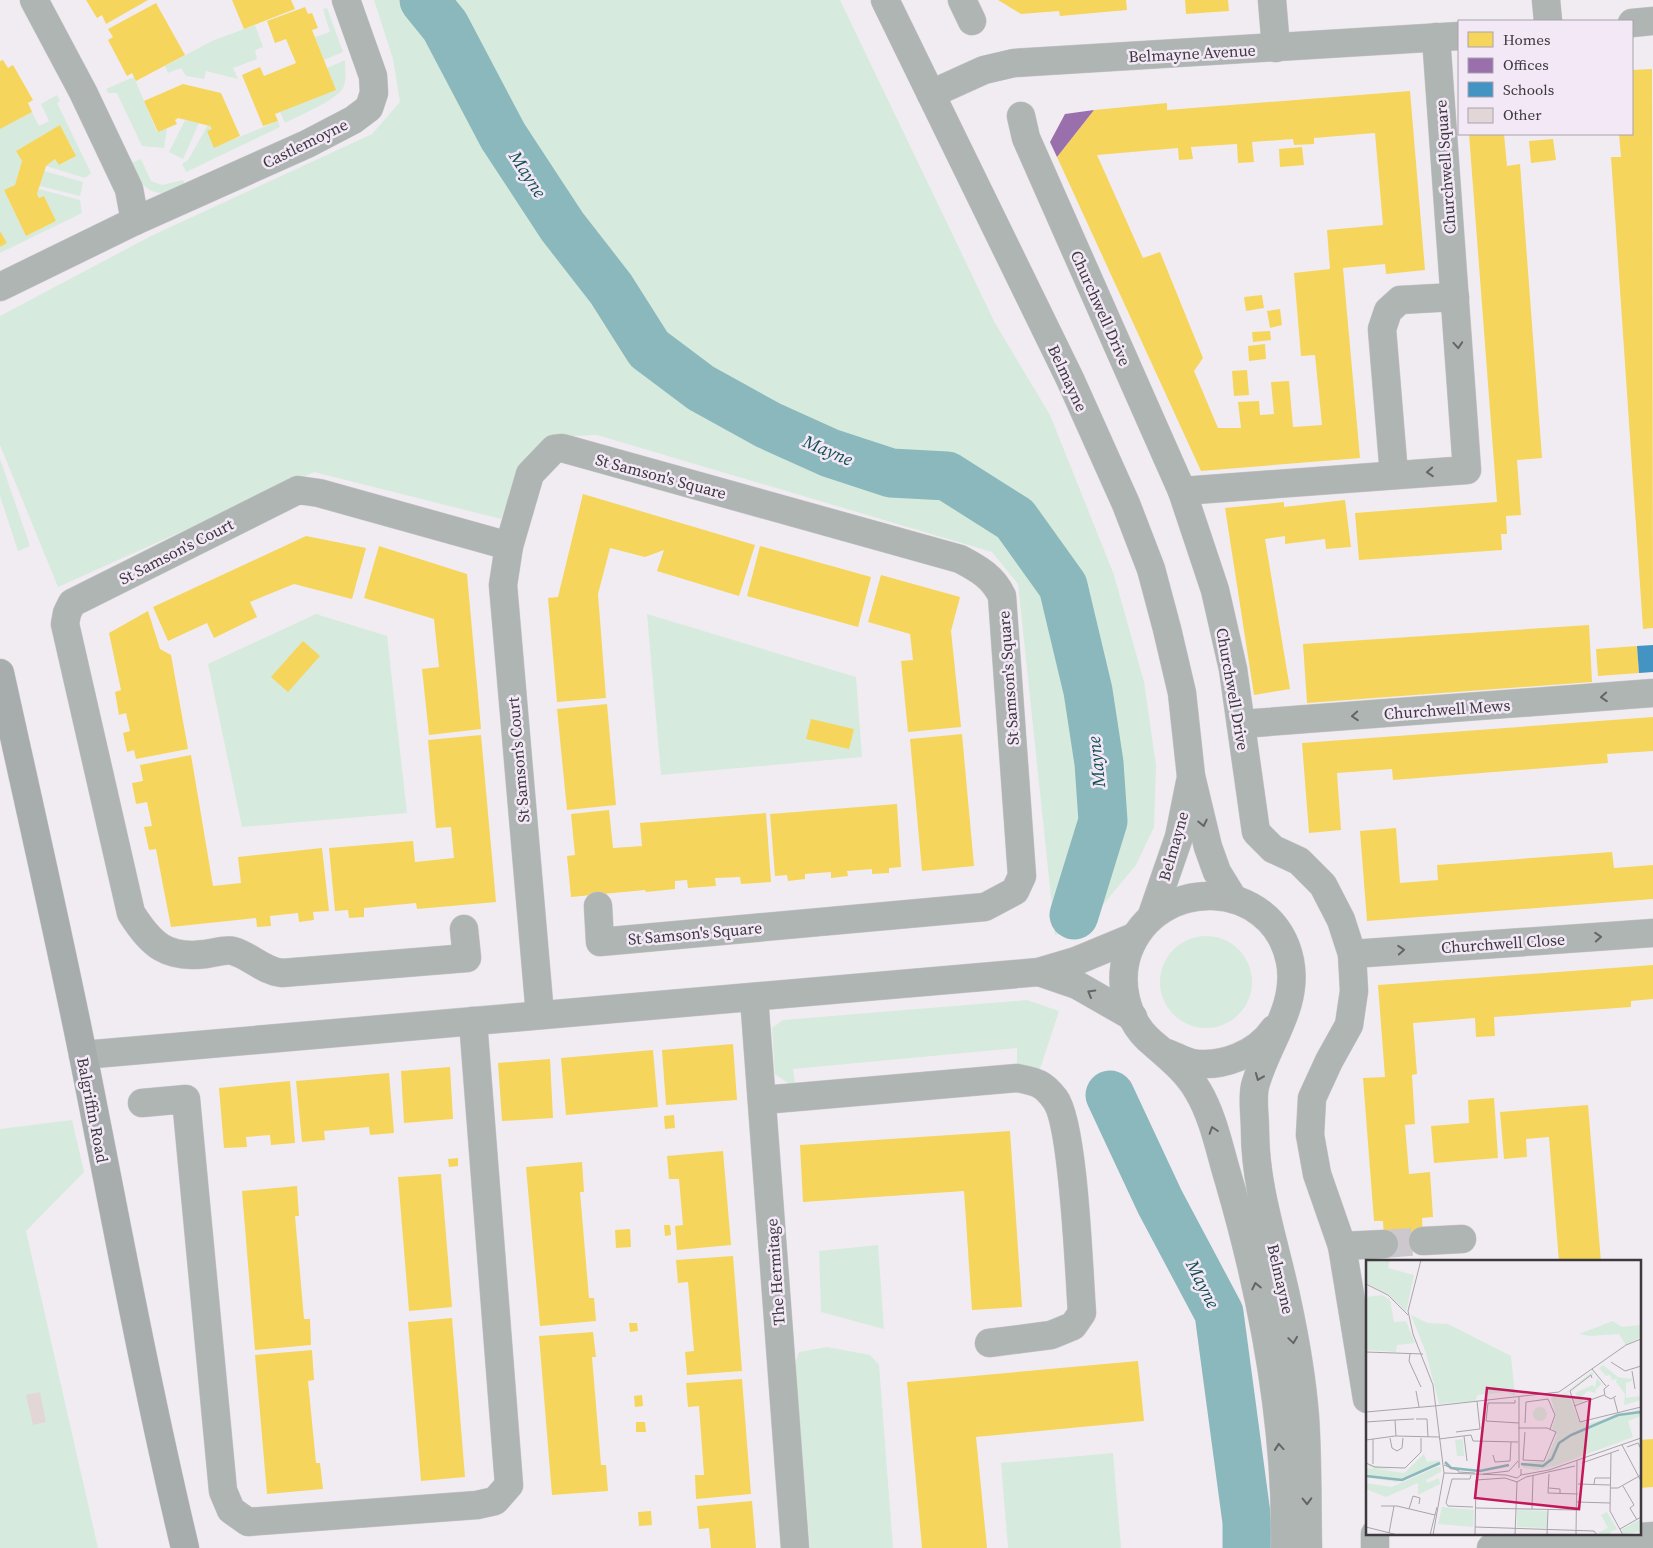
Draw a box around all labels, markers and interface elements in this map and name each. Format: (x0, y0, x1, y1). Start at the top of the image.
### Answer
legend (1458, 20, 1633, 135)
text: Homes (1503, 29, 1550, 50)
street label: Belmayne Avenue (1128, 39, 1256, 67)
text: Offices (1503, 54, 1549, 75)
text: Schools (1503, 79, 1554, 100)
street label: Churchwell Square (1429, 99, 1461, 235)
text: Other (1503, 104, 1542, 125)
street label: Castlemoyne (259, 113, 351, 173)
water label: Mayne (503, 145, 553, 203)
street label: Churchwell Drive (1066, 247, 1136, 369)
street label: Belmayne (1043, 341, 1093, 415)
one-way arrow (1453, 342, 1464, 350)
water label: Mayne (799, 428, 857, 472)
street label: St Samson's Square (593, 448, 729, 504)
one-way arrow (1425, 467, 1433, 478)
street label: St Samson's Court (115, 512, 238, 589)
street label: St Samson's Square (992, 610, 1024, 746)
street label: Churchwell Drive (1211, 626, 1255, 752)
one-way arrow (1600, 691, 1608, 702)
street label: Churchwell Mews (1383, 694, 1511, 724)
street label: St Samson's Court (501, 696, 534, 824)
one-way arrow (1351, 710, 1359, 721)
water label: Mayne (1081, 734, 1111, 790)
street label: Belmayne (1153, 809, 1193, 883)
one-way arrow (1197, 819, 1208, 828)
street label: St Samson's Square (627, 916, 763, 950)
street label: Churchwell Close (1440, 928, 1566, 958)
one-way arrow (1594, 932, 1602, 943)
one-way arrow (1397, 945, 1405, 956)
one-way arrow (1087, 989, 1096, 999)
street label: Balgriffin Road (72, 1055, 114, 1165)
one-way arrow (1255, 1072, 1265, 1081)
one-way arrow (1209, 1126, 1219, 1135)
street label: The Hermitage (760, 1218, 790, 1326)
street label: Belmayne (1262, 1242, 1300, 1316)
water label: Mayne (1180, 1255, 1226, 1313)
inset map (1366, 1260, 1640, 1536)
one-way arrow (1251, 1282, 1262, 1291)
one-way arrow (1288, 1335, 1298, 1344)
one-way arrow (1274, 1443, 1285, 1451)
one-way arrow (1301, 1497, 1312, 1505)

